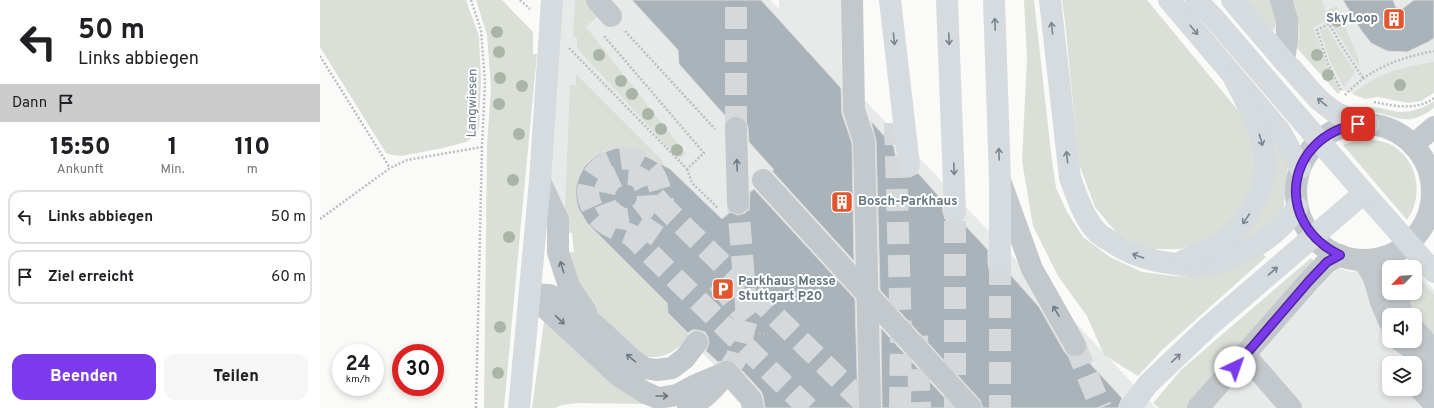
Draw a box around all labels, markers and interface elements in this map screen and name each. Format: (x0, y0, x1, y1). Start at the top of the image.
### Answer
building icon: SkyLoop (1381, 6, 1407, 32)
place label: SkyLoop (1326, 11, 1378, 27)
text: 50 m (78, 13, 145, 49)
icon: left (12, 16, 64, 68)
one-way arrow (991, 18, 998, 31)
one-way arrow (1049, 22, 1056, 35)
one-way arrow (1189, 25, 1198, 36)
one-way arrow (891, 32, 898, 45)
one-way arrow (945, 32, 953, 45)
text: Links abbiegen (78, 48, 199, 71)
street label: Langwiesen (464, 68, 482, 138)
icon: arrive (55, 92, 77, 114)
text: Dann (12, 94, 47, 113)
one-way arrow (1317, 98, 1328, 107)
pin (1341, 107, 1375, 141)
icon: arrive (1347, 113, 1369, 135)
text: 15:50 (50, 133, 111, 163)
text: 1 (168, 133, 178, 163)
text: 110 (235, 133, 270, 163)
one-way arrow (1258, 133, 1265, 146)
one-way arrow (995, 148, 1003, 161)
one-way arrow (1063, 151, 1071, 164)
one-way arrow (734, 159, 741, 172)
text: Ankunft (57, 162, 104, 178)
text: Min. (161, 162, 185, 178)
text: m (247, 162, 258, 178)
one-way arrow (950, 162, 957, 175)
building icon: Bosch-Parkhaus (829, 189, 855, 215)
place label: Bosch-Parkhaus (858, 194, 958, 210)
icon: left (14, 206, 36, 228)
text: Links abbiegen (48, 208, 153, 227)
text: 50 m (271, 208, 306, 227)
one-way arrow (1242, 213, 1251, 224)
one-way arrow (1132, 252, 1145, 259)
one-way arrow (558, 260, 565, 273)
north arrow (1382, 260, 1422, 300)
map controls (1382, 260, 1422, 396)
icon: arrive (14, 266, 36, 288)
one-way arrow (1267, 267, 1277, 276)
text: Ziel erreicht (48, 268, 134, 287)
text: 60 m (271, 268, 306, 287)
place label: Parkhaus Messe Stuttgart P20 (738, 274, 836, 305)
parking icon: Parkhaus Messe Stuttgart P20 (710, 276, 736, 302)
one-way arrow (1051, 305, 1059, 317)
button: sound (1382, 308, 1422, 348)
one-way arrow (554, 315, 564, 324)
speed limit sign: 30 (392, 344, 444, 396)
position arrow (1214, 346, 1256, 388)
text: 24 (345, 352, 371, 378)
one-way arrow (626, 353, 637, 362)
one-way arrow (1171, 353, 1181, 362)
button: Beenden (12, 354, 156, 400)
button: Teilen (164, 354, 308, 400)
button: layers (1382, 356, 1422, 396)
text: km/h (346, 373, 370, 386)
one-way arrow (655, 392, 668, 400)

